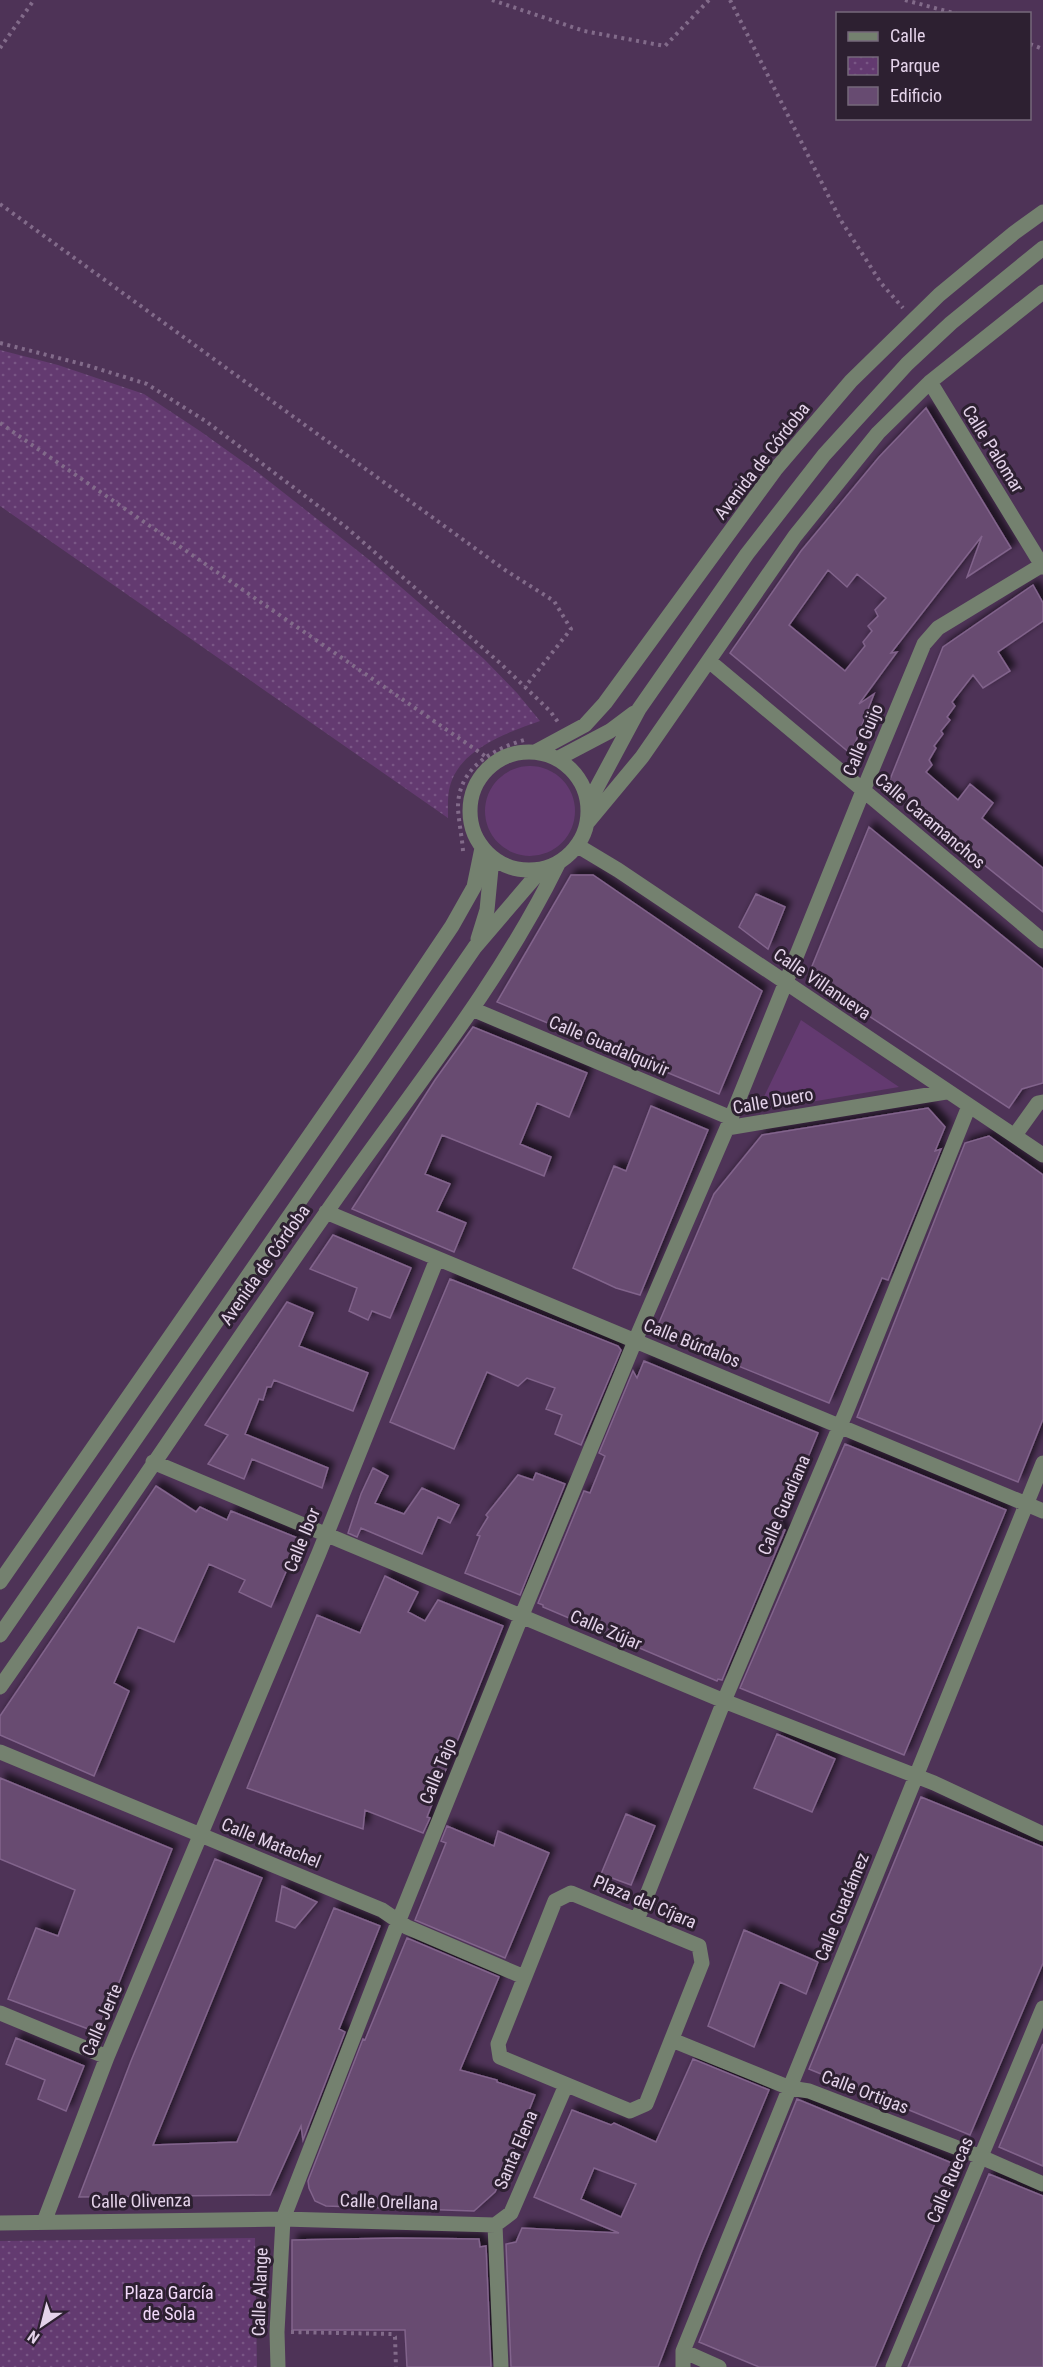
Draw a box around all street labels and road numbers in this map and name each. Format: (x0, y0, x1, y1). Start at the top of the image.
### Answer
street label: Avenida de Córdoba (710, 398, 814, 523)
street label: Calle Palomar (958, 401, 1029, 497)
street label: Calle Guijo (838, 701, 887, 779)
street label: Calle Caramanchos (871, 768, 990, 873)
street label: Calle Villanueva (770, 943, 875, 1024)
street label: Calle Guadalquivir (546, 1011, 673, 1081)
street label: Calle Duero (731, 1083, 815, 1118)
street label: Avenida de Córdoba (215, 1201, 314, 1329)
street label: Calle Búrdalos (641, 1314, 744, 1371)
street label: Calle Guadiana (753, 1452, 814, 1558)
street label: Calle Ibor (279, 1504, 324, 1575)
street label: Calle Zújar (567, 1605, 646, 1654)
street label: Calle Tajo (415, 1735, 460, 1807)
street label: Calle Matachel (218, 1813, 324, 1872)
street label: Calle Guadámez (810, 1849, 873, 1964)
street label: Plaza del Cíjara (591, 1870, 700, 1933)
street label: Calle Jerte (77, 1980, 126, 2059)
street label: Calle Ortigas (819, 2065, 912, 2118)
street label: Santa Elena (490, 2107, 542, 2192)
street label: Calle Ruecas (922, 2134, 977, 2226)
street label: Calle Olivenza (91, 2189, 191, 2212)
street label: Calle Orellana (339, 2189, 439, 2214)
street label: Calle Alange (247, 2247, 272, 2337)

